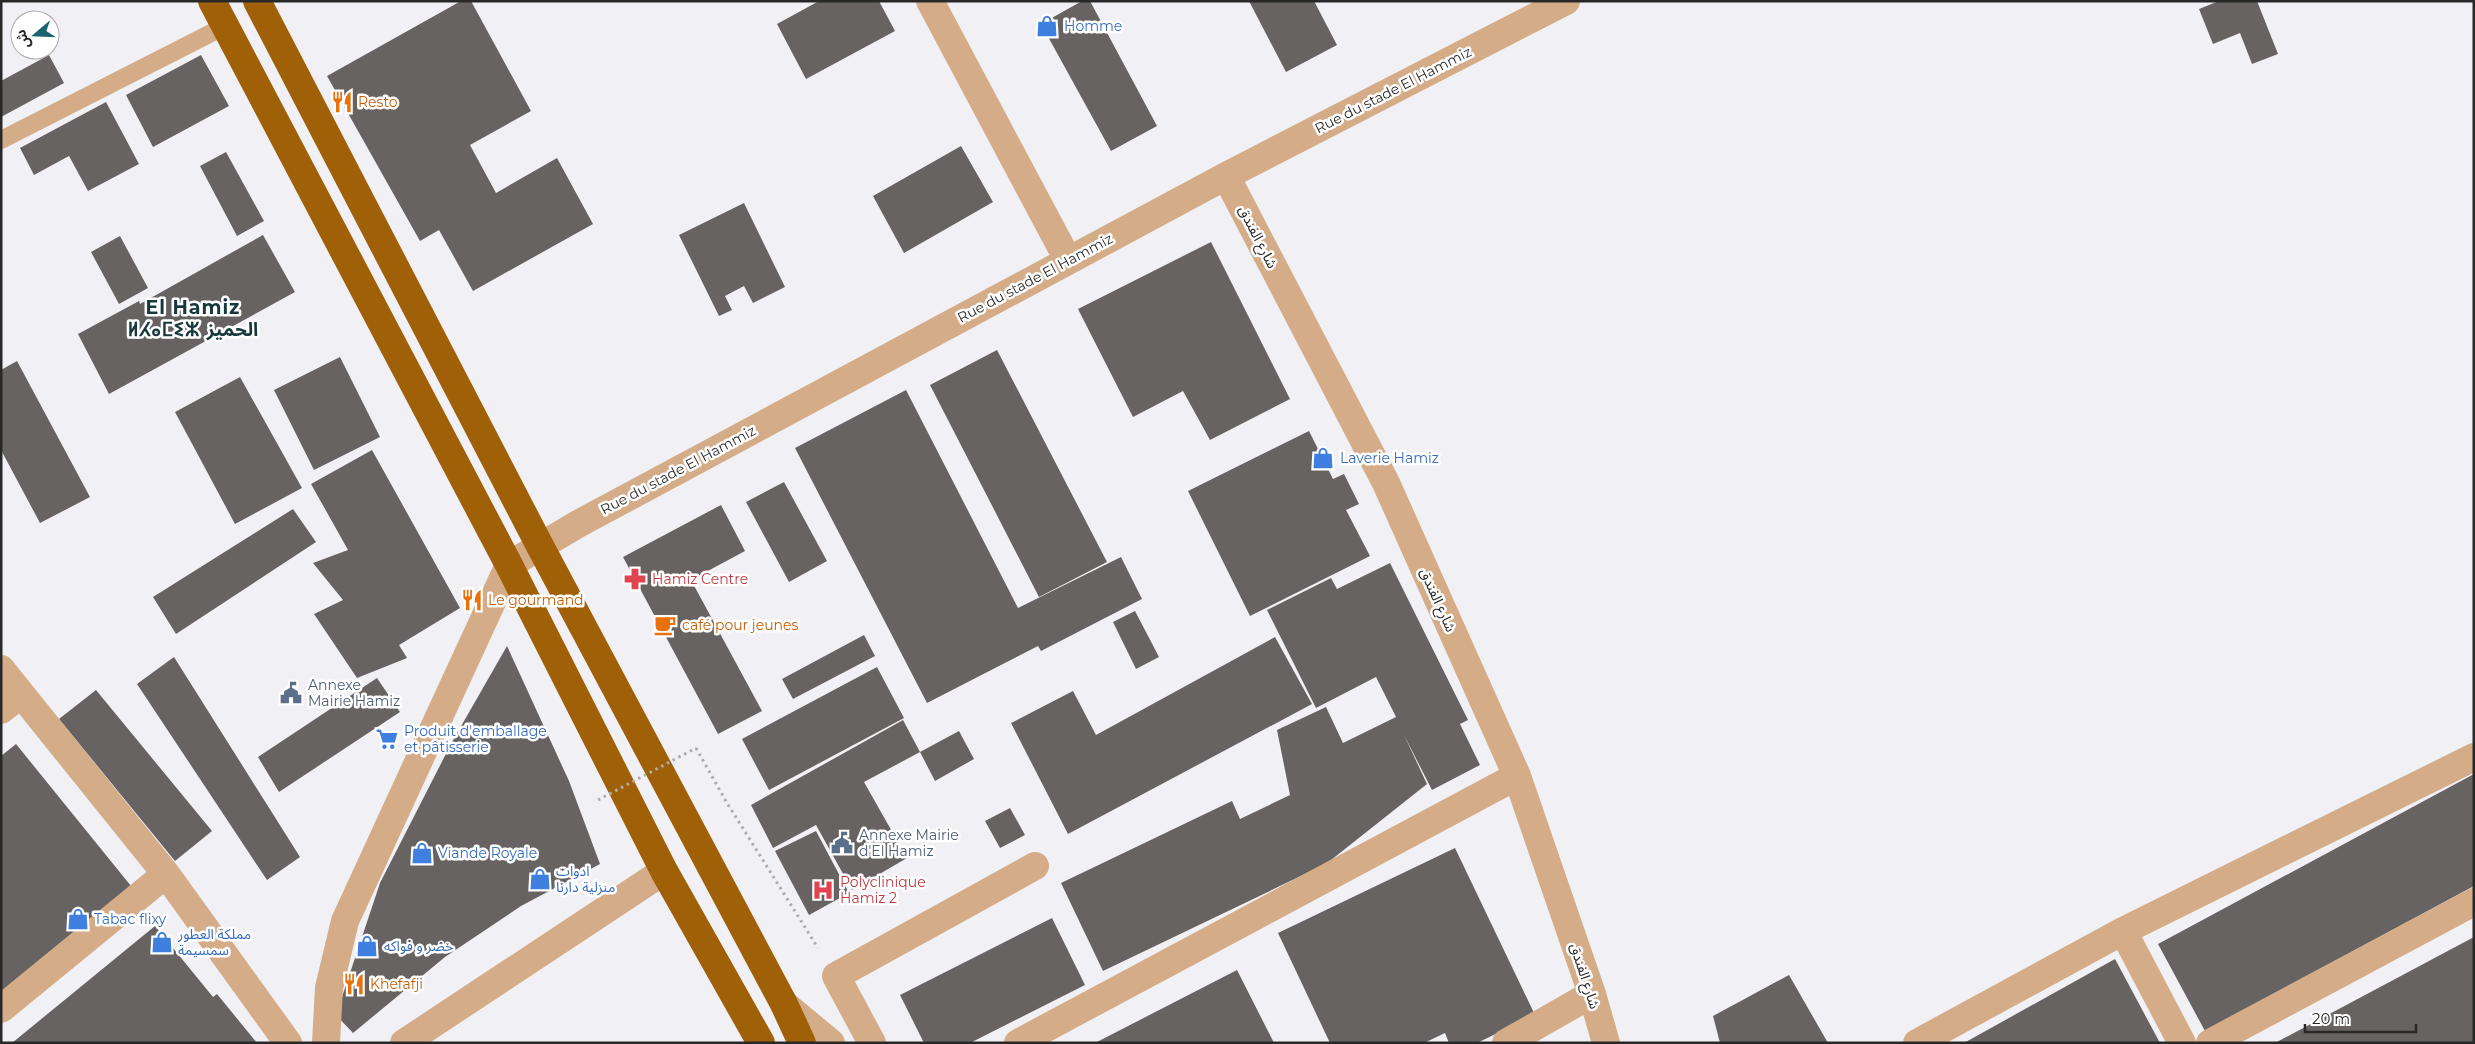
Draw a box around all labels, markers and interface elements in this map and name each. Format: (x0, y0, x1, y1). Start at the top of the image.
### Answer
north arrow (10, 10, 60, 60)
shop icon: Homme (1034, 13, 1060, 39)
place label: Homme (1064, 17, 1122, 35)
text: ش (11, 27, 34, 51)
street label: Rue du stade El Hammiz (1312, 43, 1474, 137)
restaurant icon: Resto (329, 89, 355, 115)
place label: Resto (358, 93, 398, 111)
street label: شارع الفندق (1233, 203, 1281, 272)
street label: Rue du stade El Hammiz (954, 229, 1116, 327)
district label: El Hamiz ⵍⵃⴰⵎⵉⵣ الحميز (128, 296, 258, 341)
street label: Rue du stade El Hammiz (597, 421, 759, 519)
shop icon: Laverie Hamiz (1310, 445, 1336, 471)
place label: Laverie Hamiz (1340, 449, 1439, 467)
street label: شارع الفندق (1414, 565, 1460, 636)
pharmacy icon: Hamiz Centre (622, 566, 648, 592)
place label: Hamiz Centre (652, 570, 748, 588)
restaurant icon: Le gourmand (459, 587, 485, 613)
place label: Le gourmand (488, 591, 584, 609)
cafe icon: café pour jeunes (652, 612, 678, 638)
place label: café pour jeunes (682, 616, 798, 634)
place label: Annexe Mairie Hamiz (308, 676, 400, 710)
public building icon: Annexe Mairie Hamiz (278, 680, 304, 706)
place label: Produit d'emballage et pâtisserie (404, 722, 547, 756)
supermarket icon: Produit d'emballage et pâtisserie (374, 726, 400, 752)
place label: Annexe Mairie d'El Hamiz (859, 826, 959, 860)
public building icon: Annexe Mairie d'El Hamiz (829, 830, 855, 856)
shop icon: Viande Royale (409, 840, 435, 866)
place label: Viande Royale (438, 844, 537, 862)
place label: ادوات منزلية دارنا (556, 862, 615, 896)
shop icon: ادوات منزلية دارنا (527, 866, 553, 892)
place label: Polyclinique Hamiz 2 (840, 873, 926, 907)
hospital icon: Polyclinique Hamiz 2 (810, 877, 836, 903)
shop icon: Tabac flixy (65, 906, 91, 932)
place label: Tabac flixy (94, 910, 167, 928)
place label: مملكة العطور سمسيمة (177, 925, 251, 959)
shop icon: مملكة العطور سمسيمة (149, 929, 175, 955)
shop icon: خضر و فواكه (354, 933, 380, 959)
place label: خضر و فواكه (384, 937, 453, 955)
street label: شارع الفندق (1564, 941, 1604, 1012)
restaurant icon: Khefafji (341, 971, 367, 997)
place label: Khefafji (370, 975, 423, 993)
scale bar (2305, 1002, 2416, 1034)
text: 20 m (2312, 1009, 2350, 1028)

